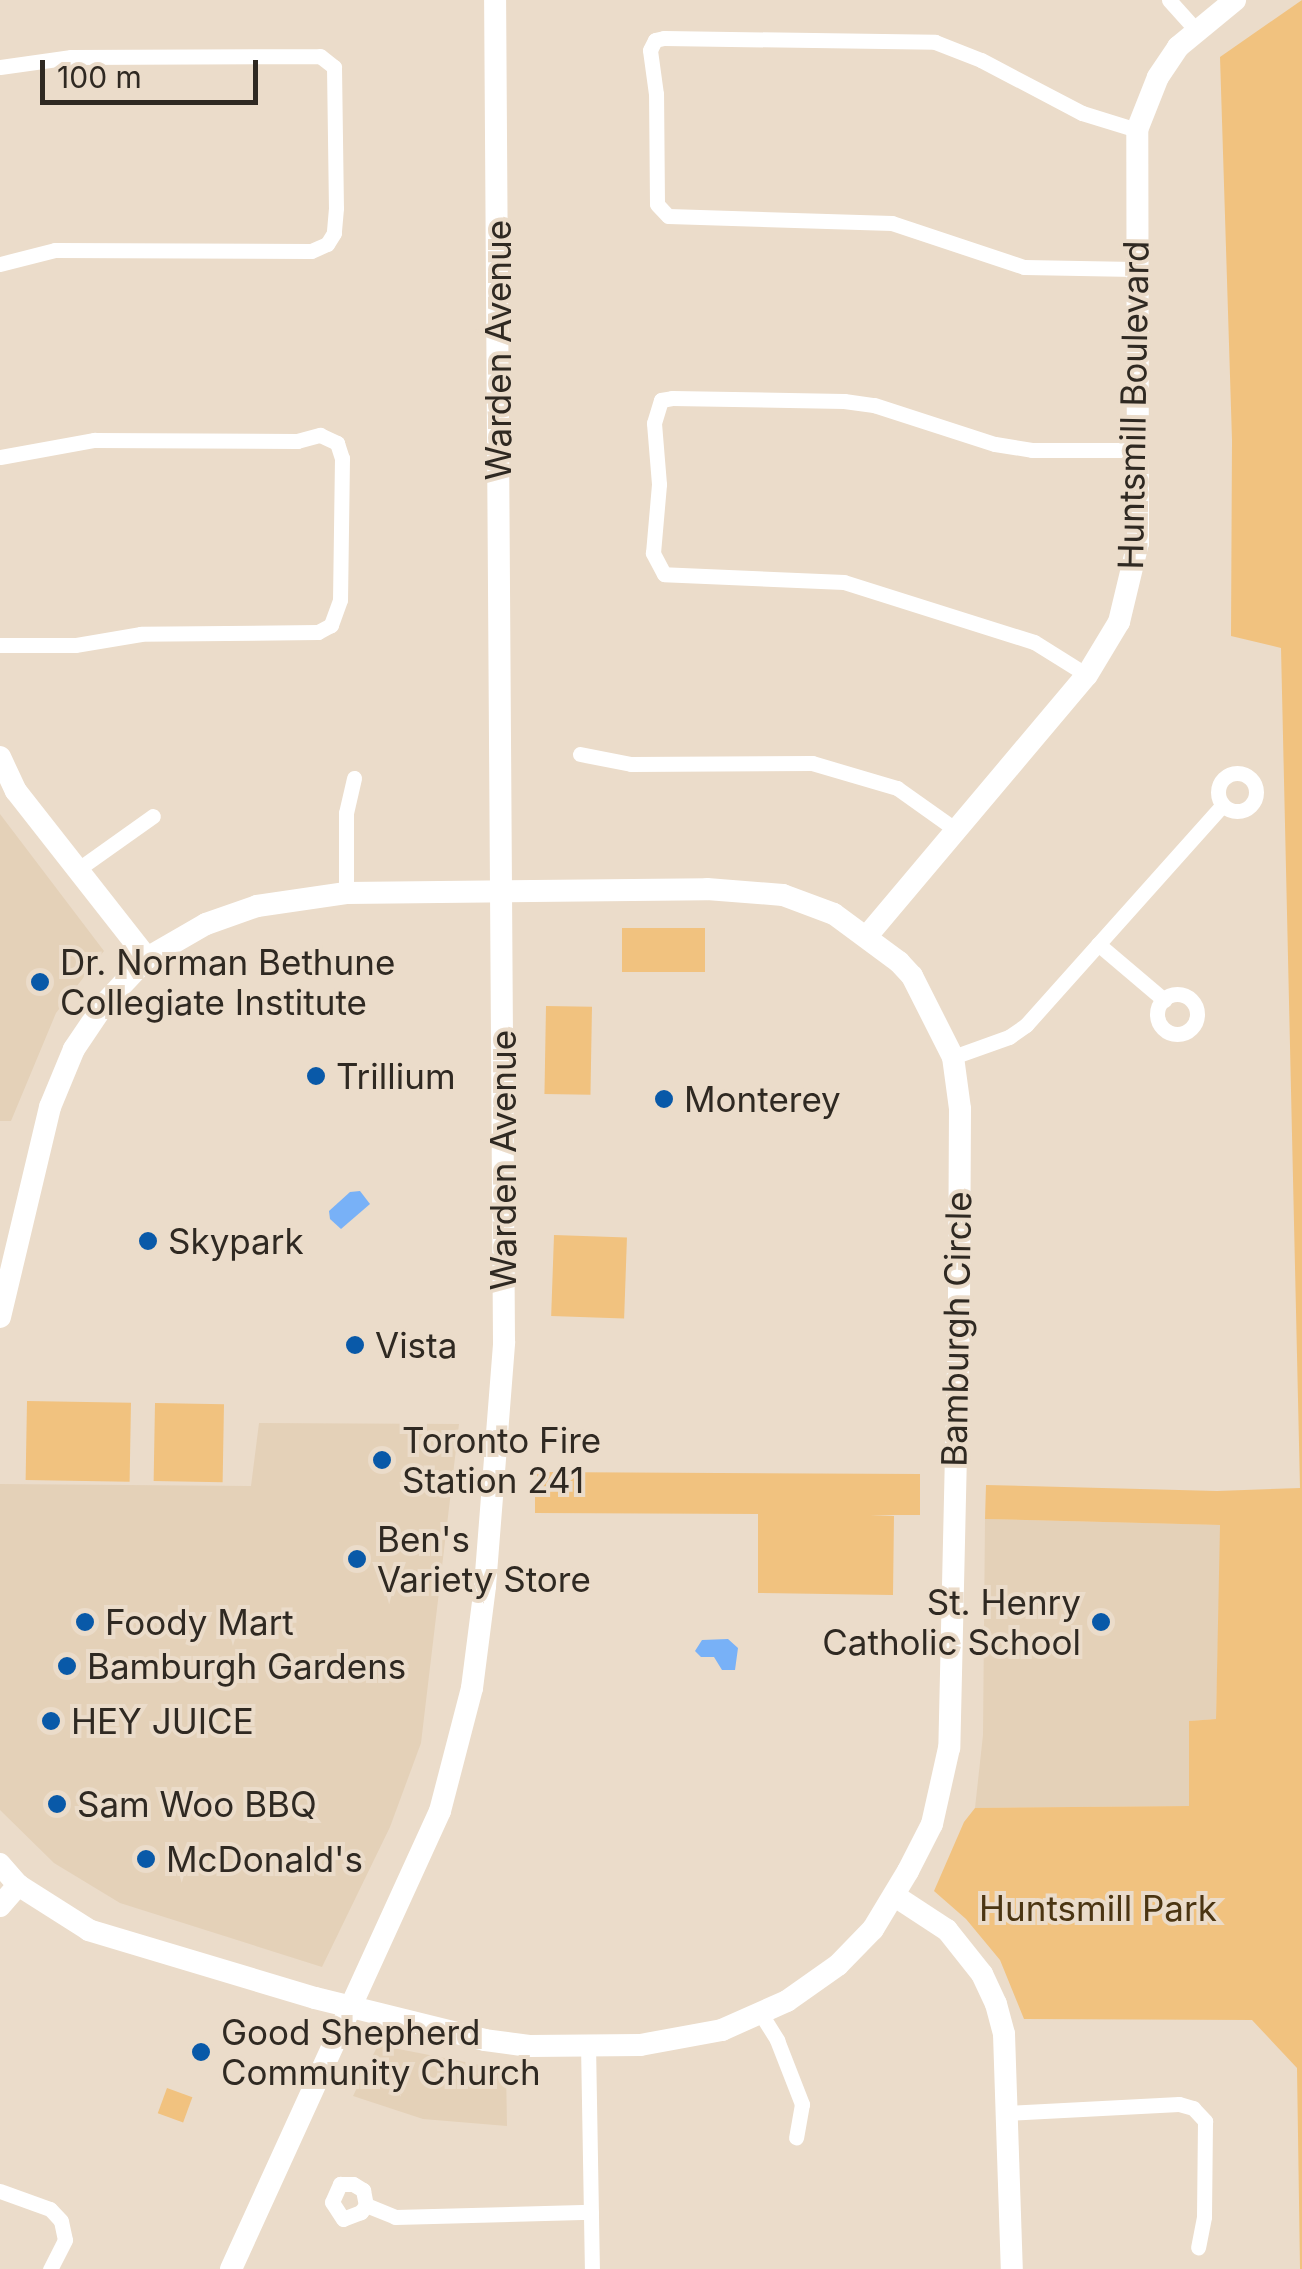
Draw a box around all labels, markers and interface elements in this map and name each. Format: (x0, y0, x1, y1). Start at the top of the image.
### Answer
scale bar (45, 40, 262, 102)
text: 100 m (57, 59, 142, 95)
street label: Warden Avenue (477, 220, 519, 480)
street label: Huntsmill Boulevard (1109, 240, 1157, 570)
place label: Dr. Norman Bethune Collegiate Institute (60, 941, 395, 1023)
marker: Dr. Norman Bethune Collegiate Institute (29, 971, 51, 993)
street label: Warden Avenue (482, 1030, 524, 1290)
place label: Trillium (336, 1055, 456, 1097)
marker: Trillium (305, 1065, 327, 1087)
place label: Monterey (684, 1078, 841, 1120)
marker: Monterey (653, 1088, 675, 1110)
street label: Bamburgh Circle (933, 1191, 979, 1467)
place label: Skypark (168, 1220, 304, 1262)
marker: Skypark (137, 1230, 159, 1252)
place label: Vista (375, 1324, 457, 1366)
marker: Vista (344, 1334, 366, 1356)
place label: Toronto Fire Station 241 (402, 1419, 601, 1501)
marker: Toronto Fire Station 241 (371, 1449, 393, 1471)
place label: Ben's Variety Store (377, 1518, 591, 1600)
marker: Ben's Variety Store (346, 1548, 368, 1570)
place label: St. Henry Catholic School (822, 1581, 1081, 1663)
place label: Foody Mart (105, 1601, 294, 1643)
marker: Foody Mart (74, 1611, 96, 1633)
marker: St. Henry Catholic School (1090, 1611, 1112, 1633)
place label: Bamburgh Gardens (87, 1645, 406, 1687)
marker: Bamburgh Gardens (56, 1655, 78, 1677)
place label: HEY JUICE (71, 1700, 254, 1742)
marker: HEY JUICE (40, 1710, 62, 1732)
place label: Sam Woo BBQ (77, 1783, 317, 1825)
marker: Sam Woo BBQ (46, 1793, 68, 1815)
place label: McDonald's (166, 1838, 363, 1880)
marker: McDonald's (135, 1848, 157, 1870)
park label: Huntsmill Park (979, 1887, 1217, 1929)
place label: Good Shepherd Community Church (221, 2011, 541, 2093)
marker: Good Shepherd Community Church (190, 2041, 212, 2063)

